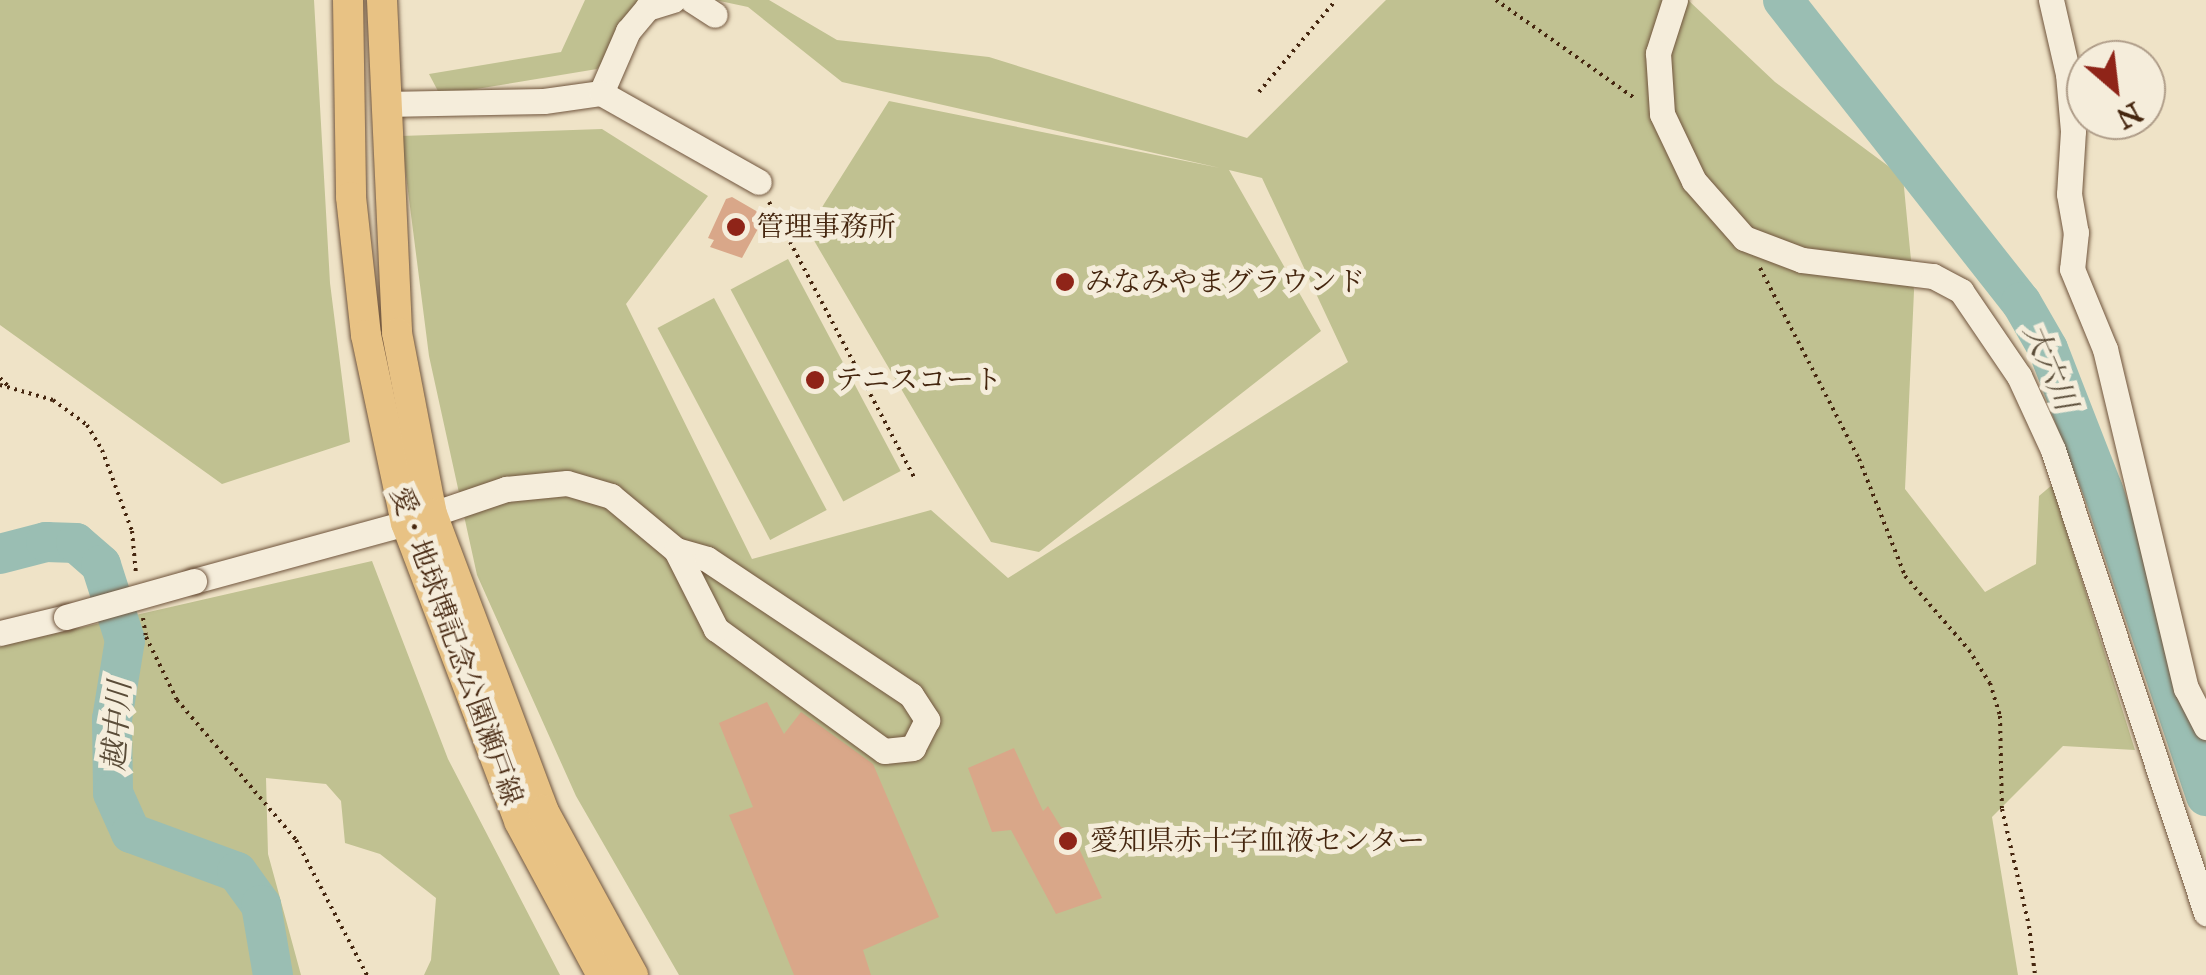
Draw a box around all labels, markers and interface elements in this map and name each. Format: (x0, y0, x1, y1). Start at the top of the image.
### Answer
north arrow (2066, 40, 2166, 140)
text: N (2111, 94, 2148, 136)
place label: 管理事務所 (756, 210, 896, 244)
marker: 管理事務所 (725, 216, 747, 238)
place label: みなみやまグラウンド (1085, 265, 1365, 299)
marker: みなみやまグラウンド (1054, 271, 1076, 293)
water label: 大六川 (2016, 319, 2084, 415)
place label: テニスコート (835, 363, 1003, 397)
marker: テニスコート (804, 369, 826, 391)
street label: 愛・地球博記念公園瀬戸線 (383, 482, 529, 810)
water label: 越中川 (96, 680, 138, 772)
place label: 愛知県赤十字血液センター (1090, 824, 1426, 858)
marker: 愛知県赤十字血液センター (1055, 828, 1081, 854)

